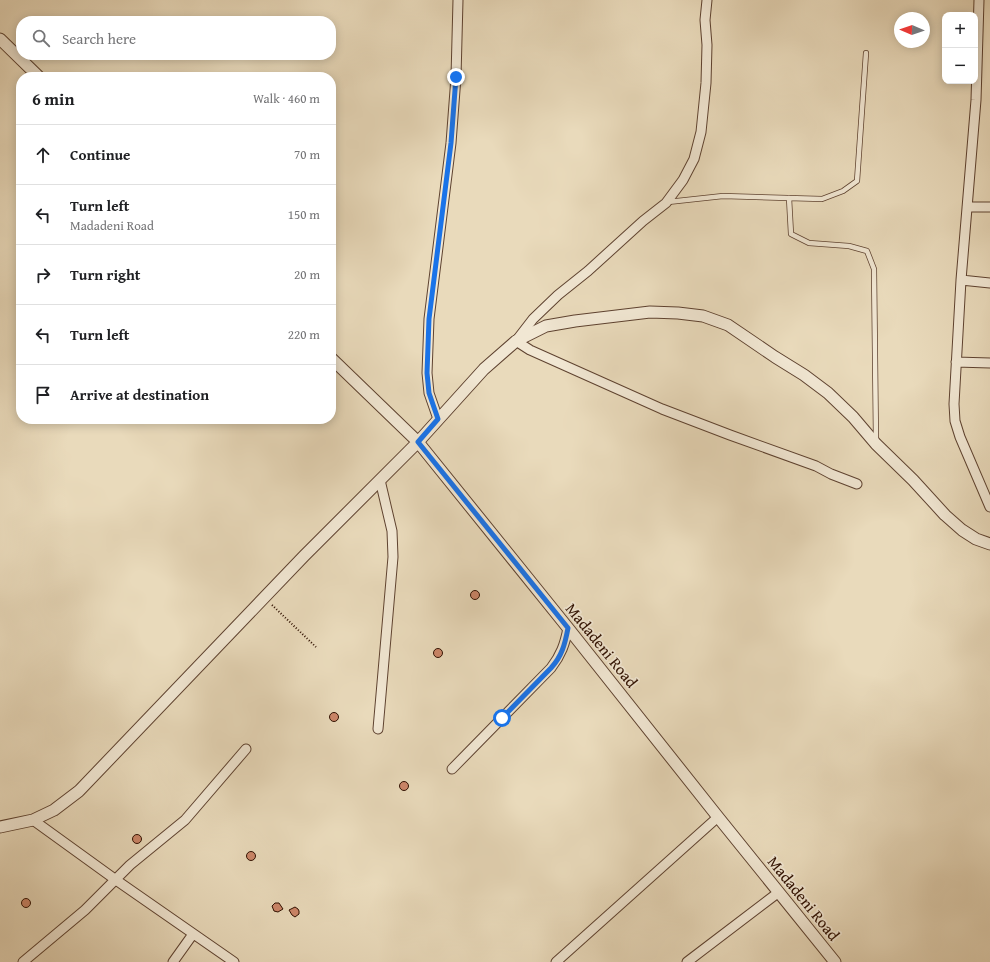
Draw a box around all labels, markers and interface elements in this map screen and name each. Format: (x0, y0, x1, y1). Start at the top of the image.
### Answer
north arrow (894, 12, 930, 48)
map controls (942, 12, 978, 84)
button: + (942, 12, 978, 48)
search box (16, 16, 336, 60)
icon: search (30, 27, 52, 49)
text: Search here (62, 28, 136, 49)
button: − (942, 48, 978, 84)
route end (447, 68, 465, 86)
text: 6 min (32, 86, 74, 111)
text: Walk · 460 m (253, 89, 320, 108)
icon: ahead (32, 144, 54, 166)
text: Continue (70, 144, 131, 165)
text: 70 m (294, 145, 320, 164)
text: Turn left (70, 195, 129, 216)
icon: left (32, 204, 54, 226)
text: 150 m (288, 205, 320, 224)
text: Madadeni Road (70, 216, 154, 235)
icon: right (32, 264, 54, 286)
text: Turn right (70, 264, 141, 285)
text: 20 m (294, 265, 320, 284)
icon: left (32, 324, 54, 346)
text: Turn left (70, 324, 129, 345)
text: 220 m (288, 325, 320, 344)
icon: arrive (32, 384, 54, 406)
text: Arrive at destination (70, 384, 209, 405)
street label: Madadeni Road (560, 597, 644, 693)
route start (493, 709, 511, 727)
street label: Madadeni Road (762, 850, 846, 946)

